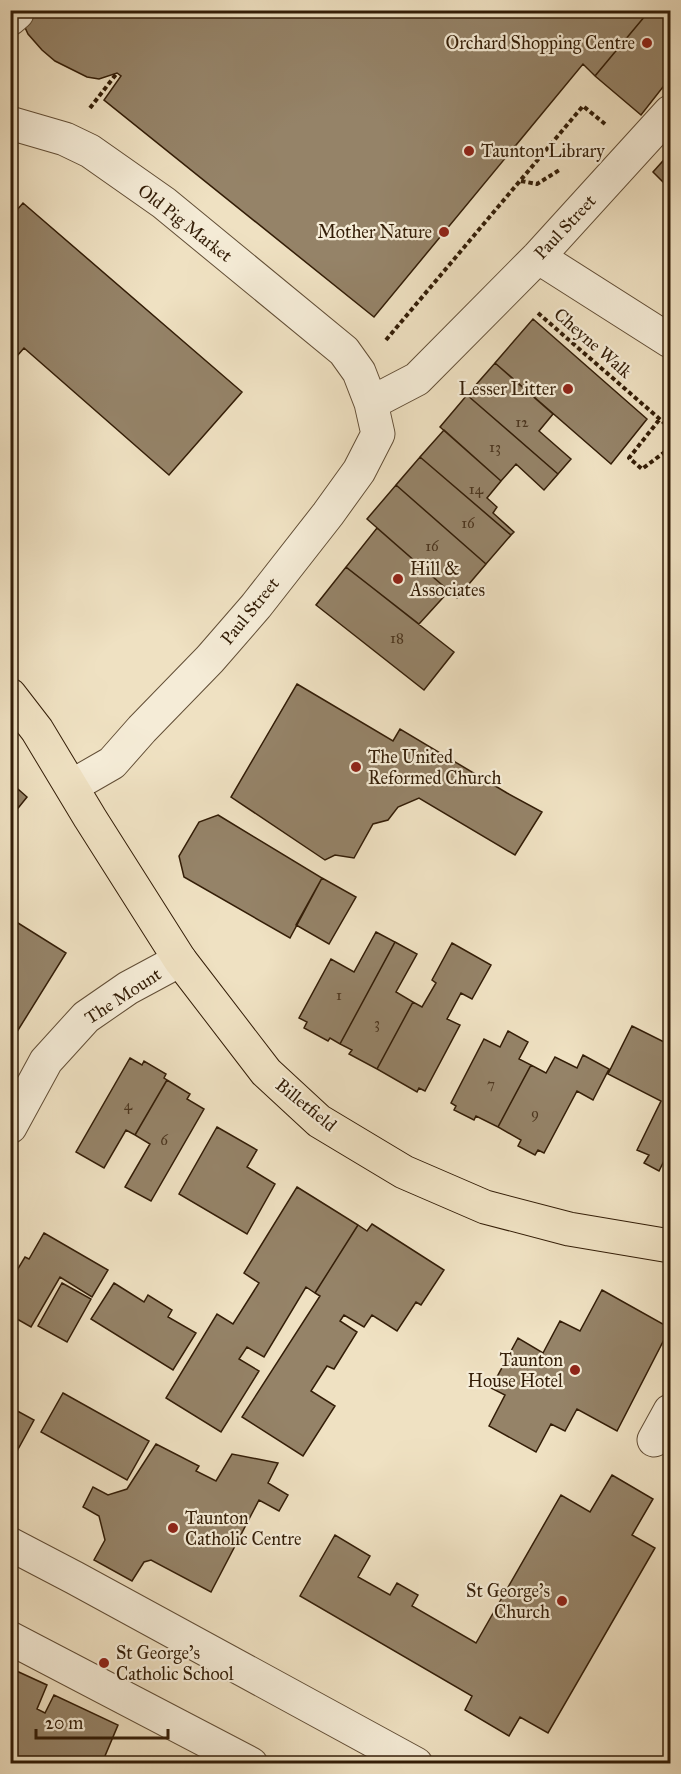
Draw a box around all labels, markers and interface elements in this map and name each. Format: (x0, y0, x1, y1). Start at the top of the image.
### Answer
place label: Orchard Shopping Centre (445, 32, 635, 55)
marker: Orchard Shopping Centre (640, 36, 654, 50)
place label: Taunton Library (481, 140, 605, 162)
marker: Taunton Library (462, 144, 476, 158)
street label: Old Pig Market (133, 179, 237, 268)
street label: Paul Street (529, 190, 601, 264)
place label: Mother Nature (317, 221, 432, 243)
marker: Mother Nature (437, 225, 451, 239)
street label: Cheyne Walk (549, 303, 637, 383)
place label: Lesser Litter (459, 378, 556, 400)
marker: Lesser Litter (561, 382, 575, 396)
house number: 12 (515, 413, 529, 431)
house number: 13 (489, 438, 501, 456)
house number: 14 (469, 480, 484, 498)
house number: 16 (461, 514, 476, 532)
house number: 16 (425, 537, 440, 555)
place label: Hill & Associates (409, 558, 485, 601)
street label: Paul Street (216, 572, 284, 649)
marker: Hill & Associates (391, 572, 405, 586)
house number: 18 (390, 629, 404, 647)
place label: The United Reformed Church (368, 746, 501, 789)
marker: The United Reformed Church (349, 760, 363, 774)
street label: The Mount (81, 963, 166, 1029)
house number: 1 (336, 986, 342, 1004)
house number: 3 (374, 1014, 380, 1032)
street label: Billetfield (271, 1074, 341, 1136)
house number: 7 (487, 1075, 495, 1093)
house number: 4 (124, 1096, 133, 1114)
house number: 9 (531, 1104, 539, 1122)
house number: 6 (160, 1131, 169, 1149)
place label: Taunton House Hotel (468, 1349, 563, 1392)
marker: Taunton House Hotel (568, 1363, 582, 1377)
place label: Taunton Catholic Centre (185, 1507, 301, 1550)
marker: Taunton Catholic Centre (166, 1521, 180, 1535)
place label: St George's Church (466, 1580, 550, 1623)
marker: St George's Church (555, 1594, 569, 1608)
place label: St George's Catholic School (116, 1642, 234, 1685)
marker: St George's Catholic School (97, 1656, 111, 1670)
scale bar (36, 1702, 168, 1740)
text: 20 m (45, 1712, 83, 1734)

